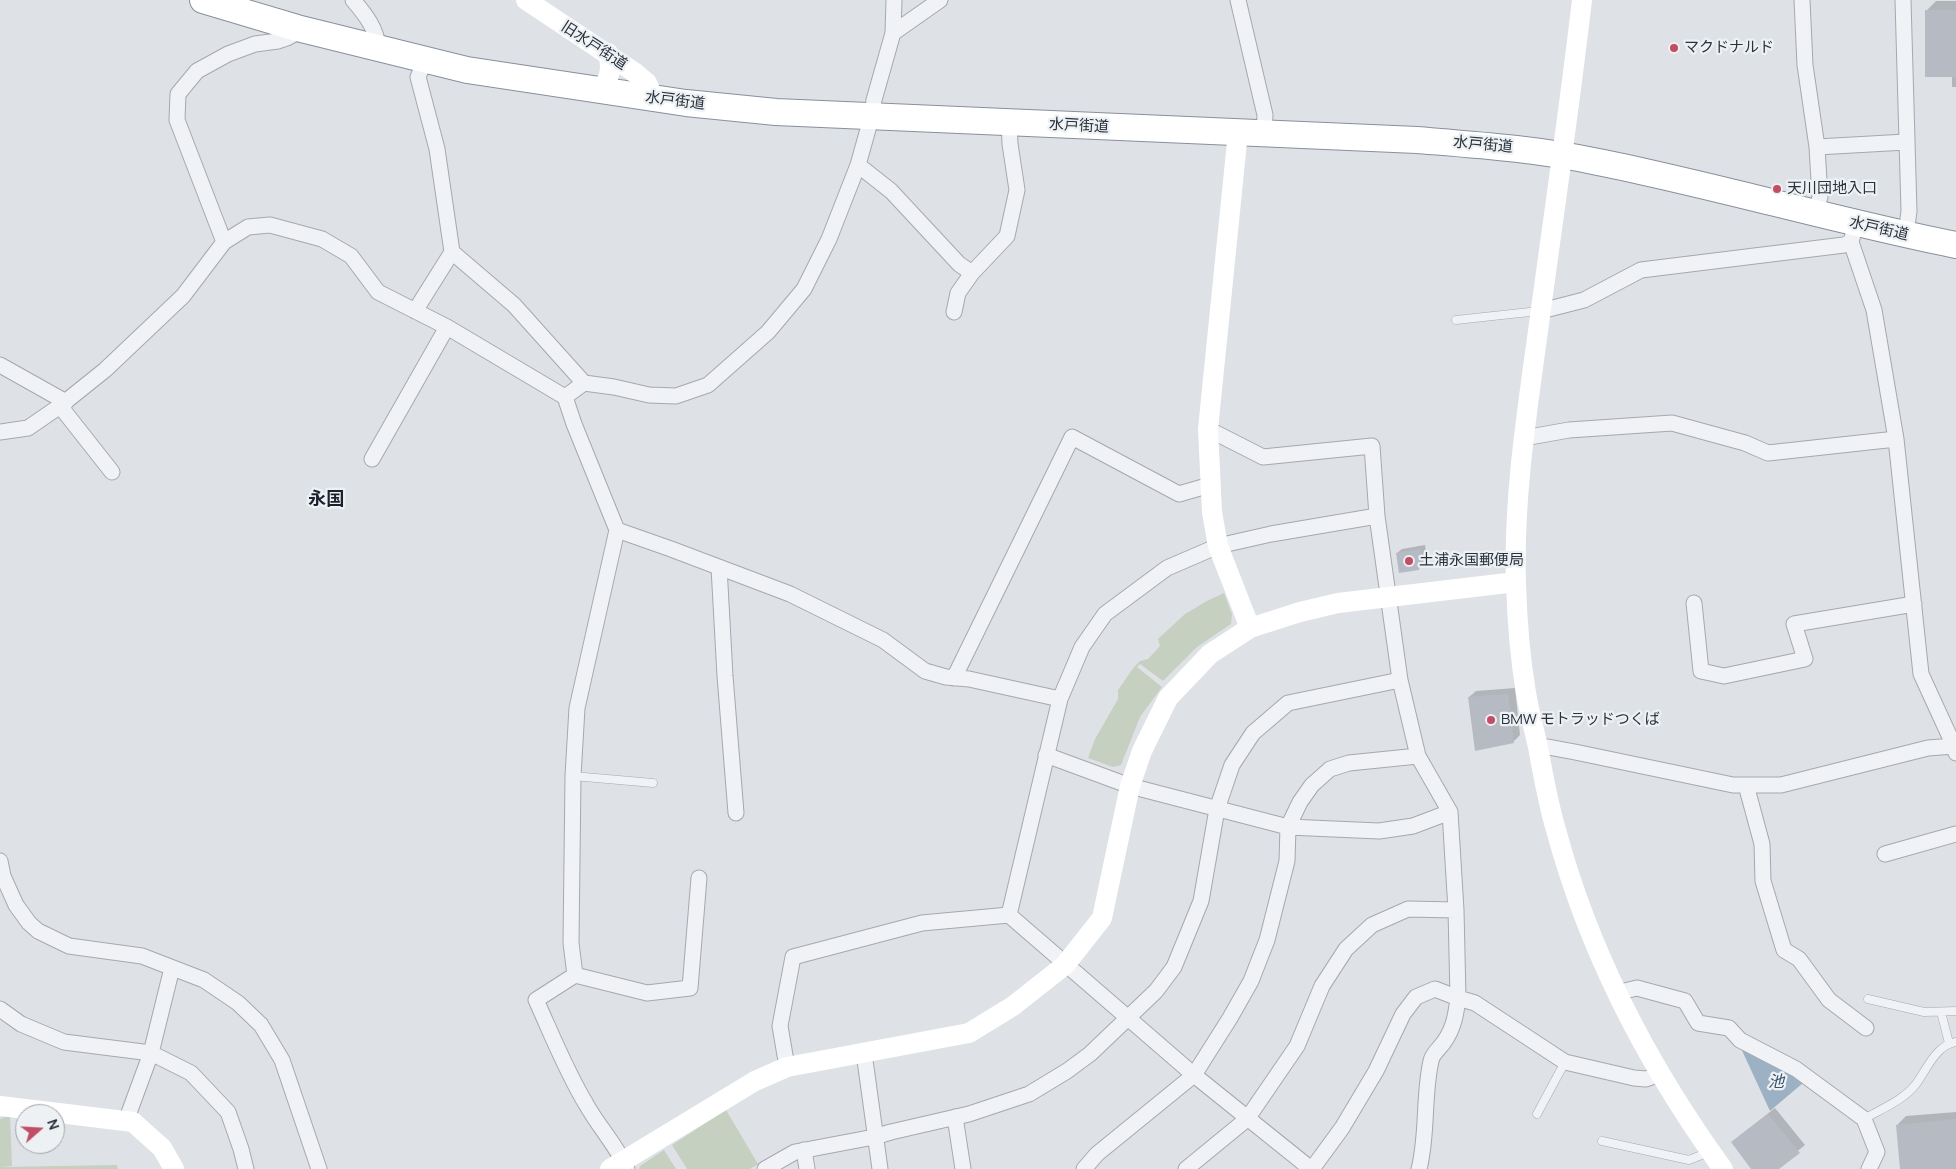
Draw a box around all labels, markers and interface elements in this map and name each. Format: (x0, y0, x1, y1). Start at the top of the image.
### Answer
street label: 旧水戸街道 (558, 18, 630, 74)
place label: マクドナルド (1684, 39, 1774, 57)
marker: マクドナルド (1668, 42, 1680, 54)
street label: 水戸街道 (644, 88, 706, 114)
street label: 水戸街道 (1049, 115, 1109, 137)
street label: 水戸街道 (1452, 133, 1514, 157)
place label: 天川団地入口 (1787, 180, 1877, 198)
marker: 天川団地入口 (1771, 183, 1783, 195)
street label: 水戸街道 (1848, 213, 1910, 245)
district label: 永国 (308, 489, 344, 511)
place label: 土浦永国郵便局 (1419, 552, 1524, 570)
marker: 土浦永国郵便局 (1403, 555, 1415, 567)
place label: BMW モトラッドつくば (1501, 711, 1660, 729)
marker: BMW モトラッドつくば (1485, 714, 1497, 726)
water label: 池 (1768, 1073, 1784, 1093)
north arrow (15, 1104, 65, 1154)
text: N (43, 1116, 64, 1132)

